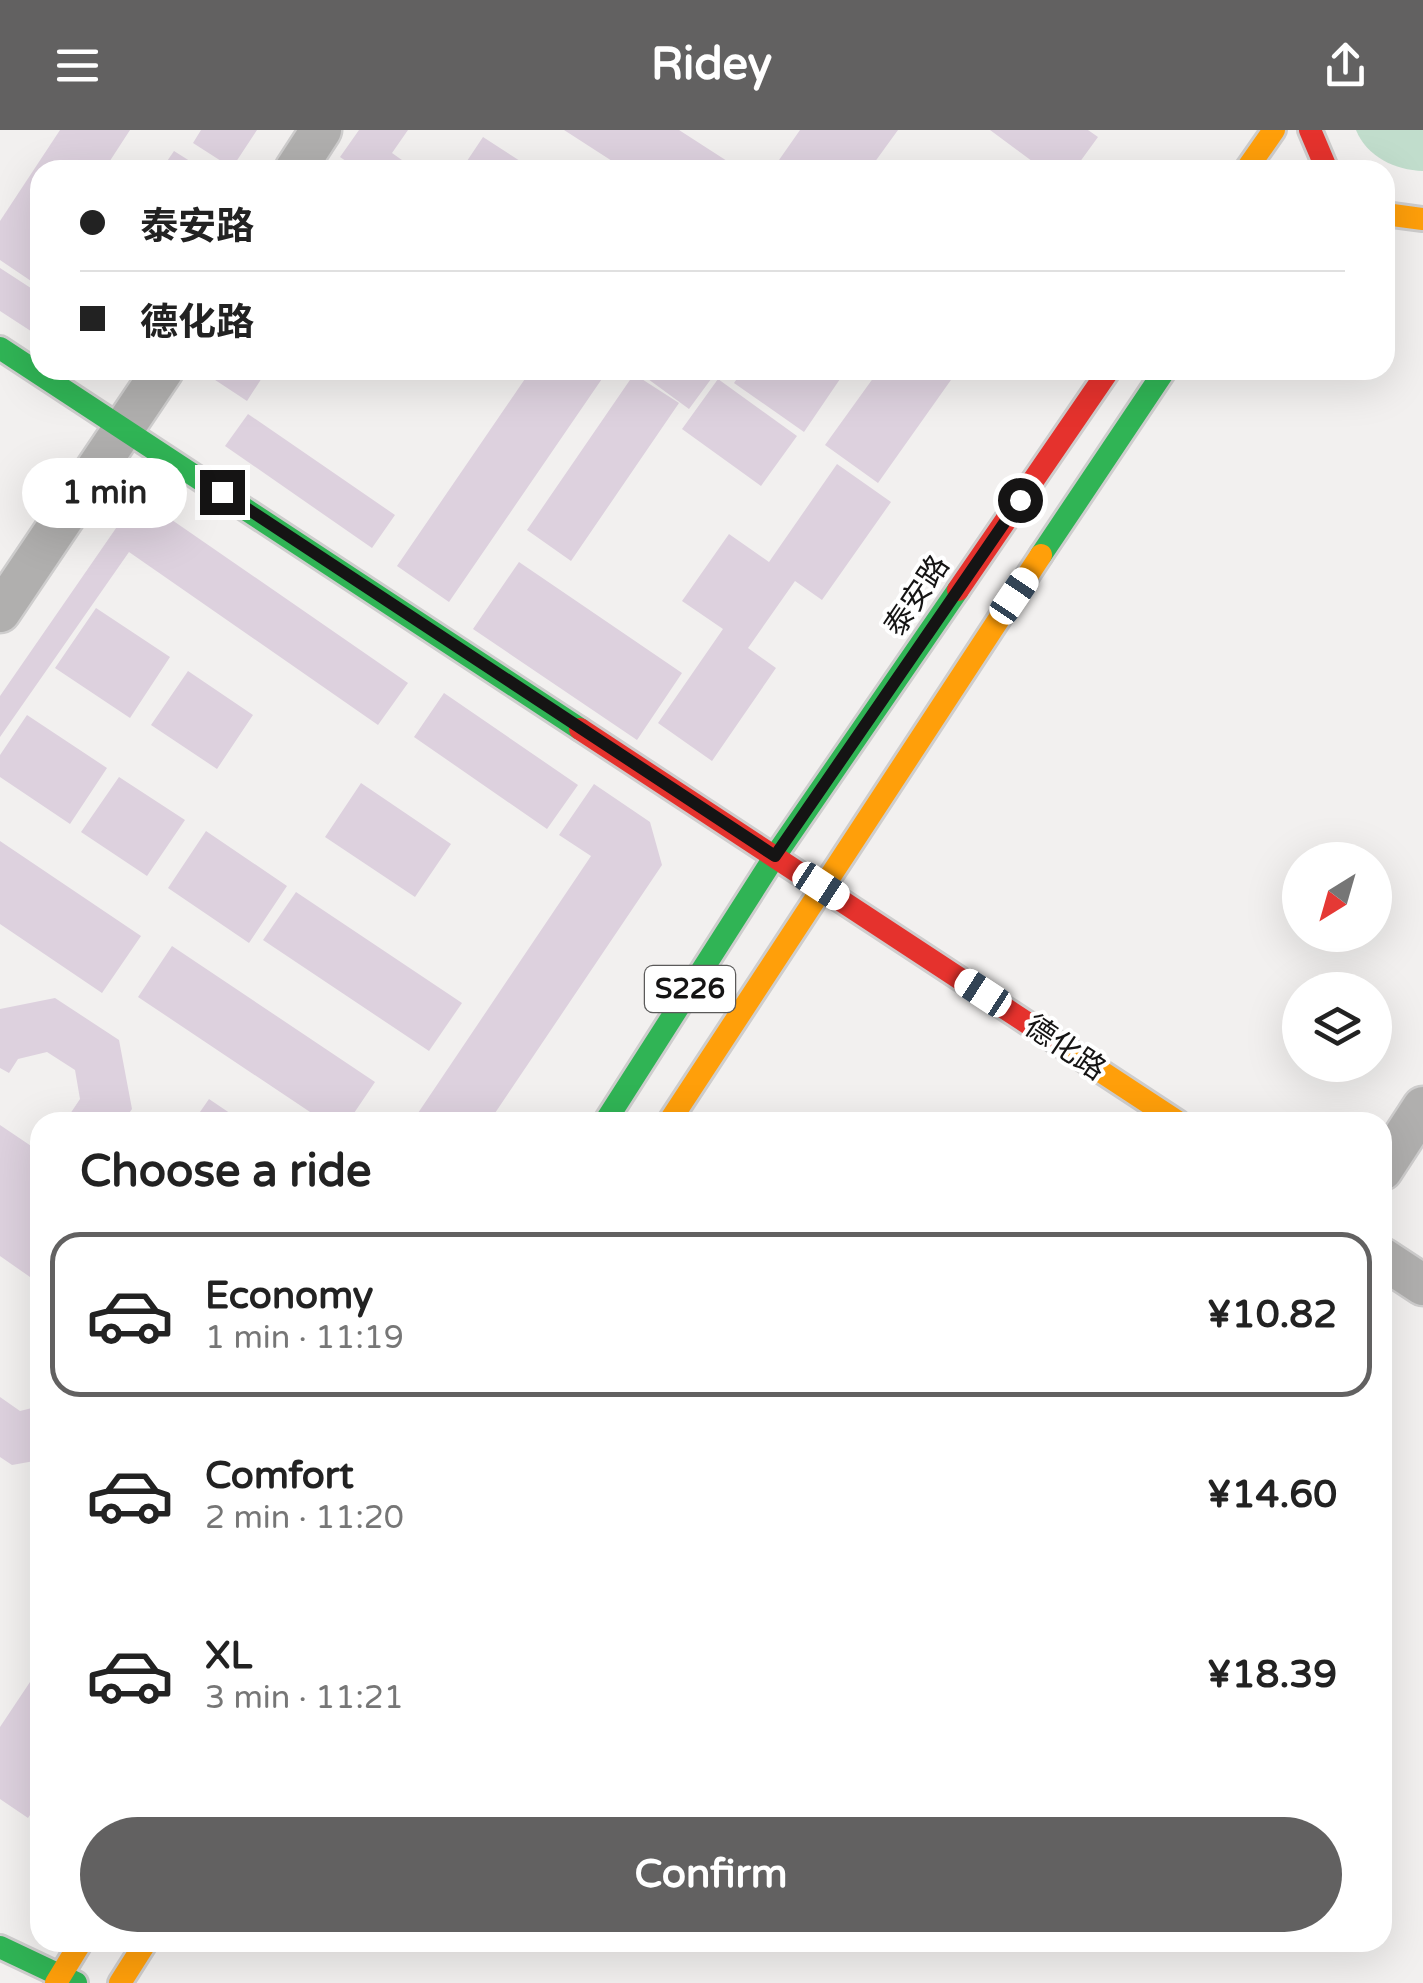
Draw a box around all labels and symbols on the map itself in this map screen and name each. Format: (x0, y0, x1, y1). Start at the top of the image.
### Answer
callout: 1 min (22, 457, 187, 527)
route end (200, 470, 245, 515)
route start (998, 478, 1043, 523)
street label: 泰安路 (876, 548, 958, 644)
car (985, 563, 1043, 629)
north arrow (1282, 842, 1392, 952)
car (788, 857, 854, 915)
car (950, 964, 1016, 1022)
road number: S226 (645, 966, 735, 1012)
street label: 德化路 (1017, 1007, 1113, 1089)

